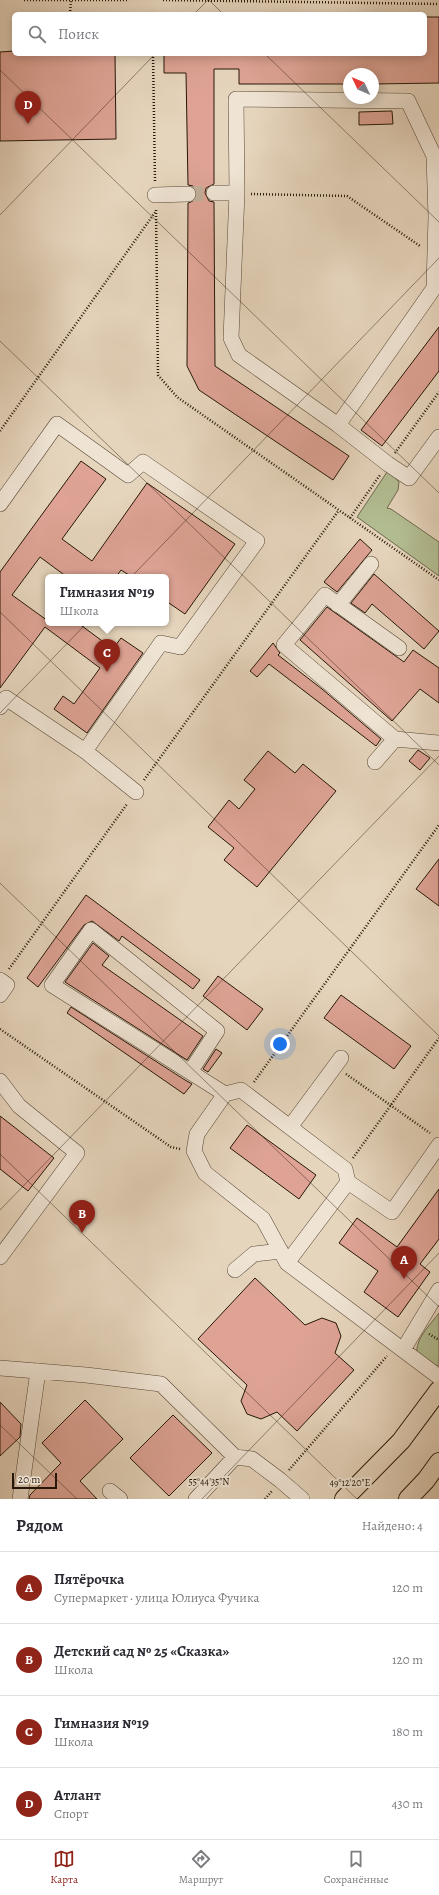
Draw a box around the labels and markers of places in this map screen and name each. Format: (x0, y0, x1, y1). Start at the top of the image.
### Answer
pin: D (15, 91, 41, 124)
pin: C (94, 639, 120, 672)
pin: B (69, 1200, 95, 1233)
pin: A (391, 1246, 417, 1279)

